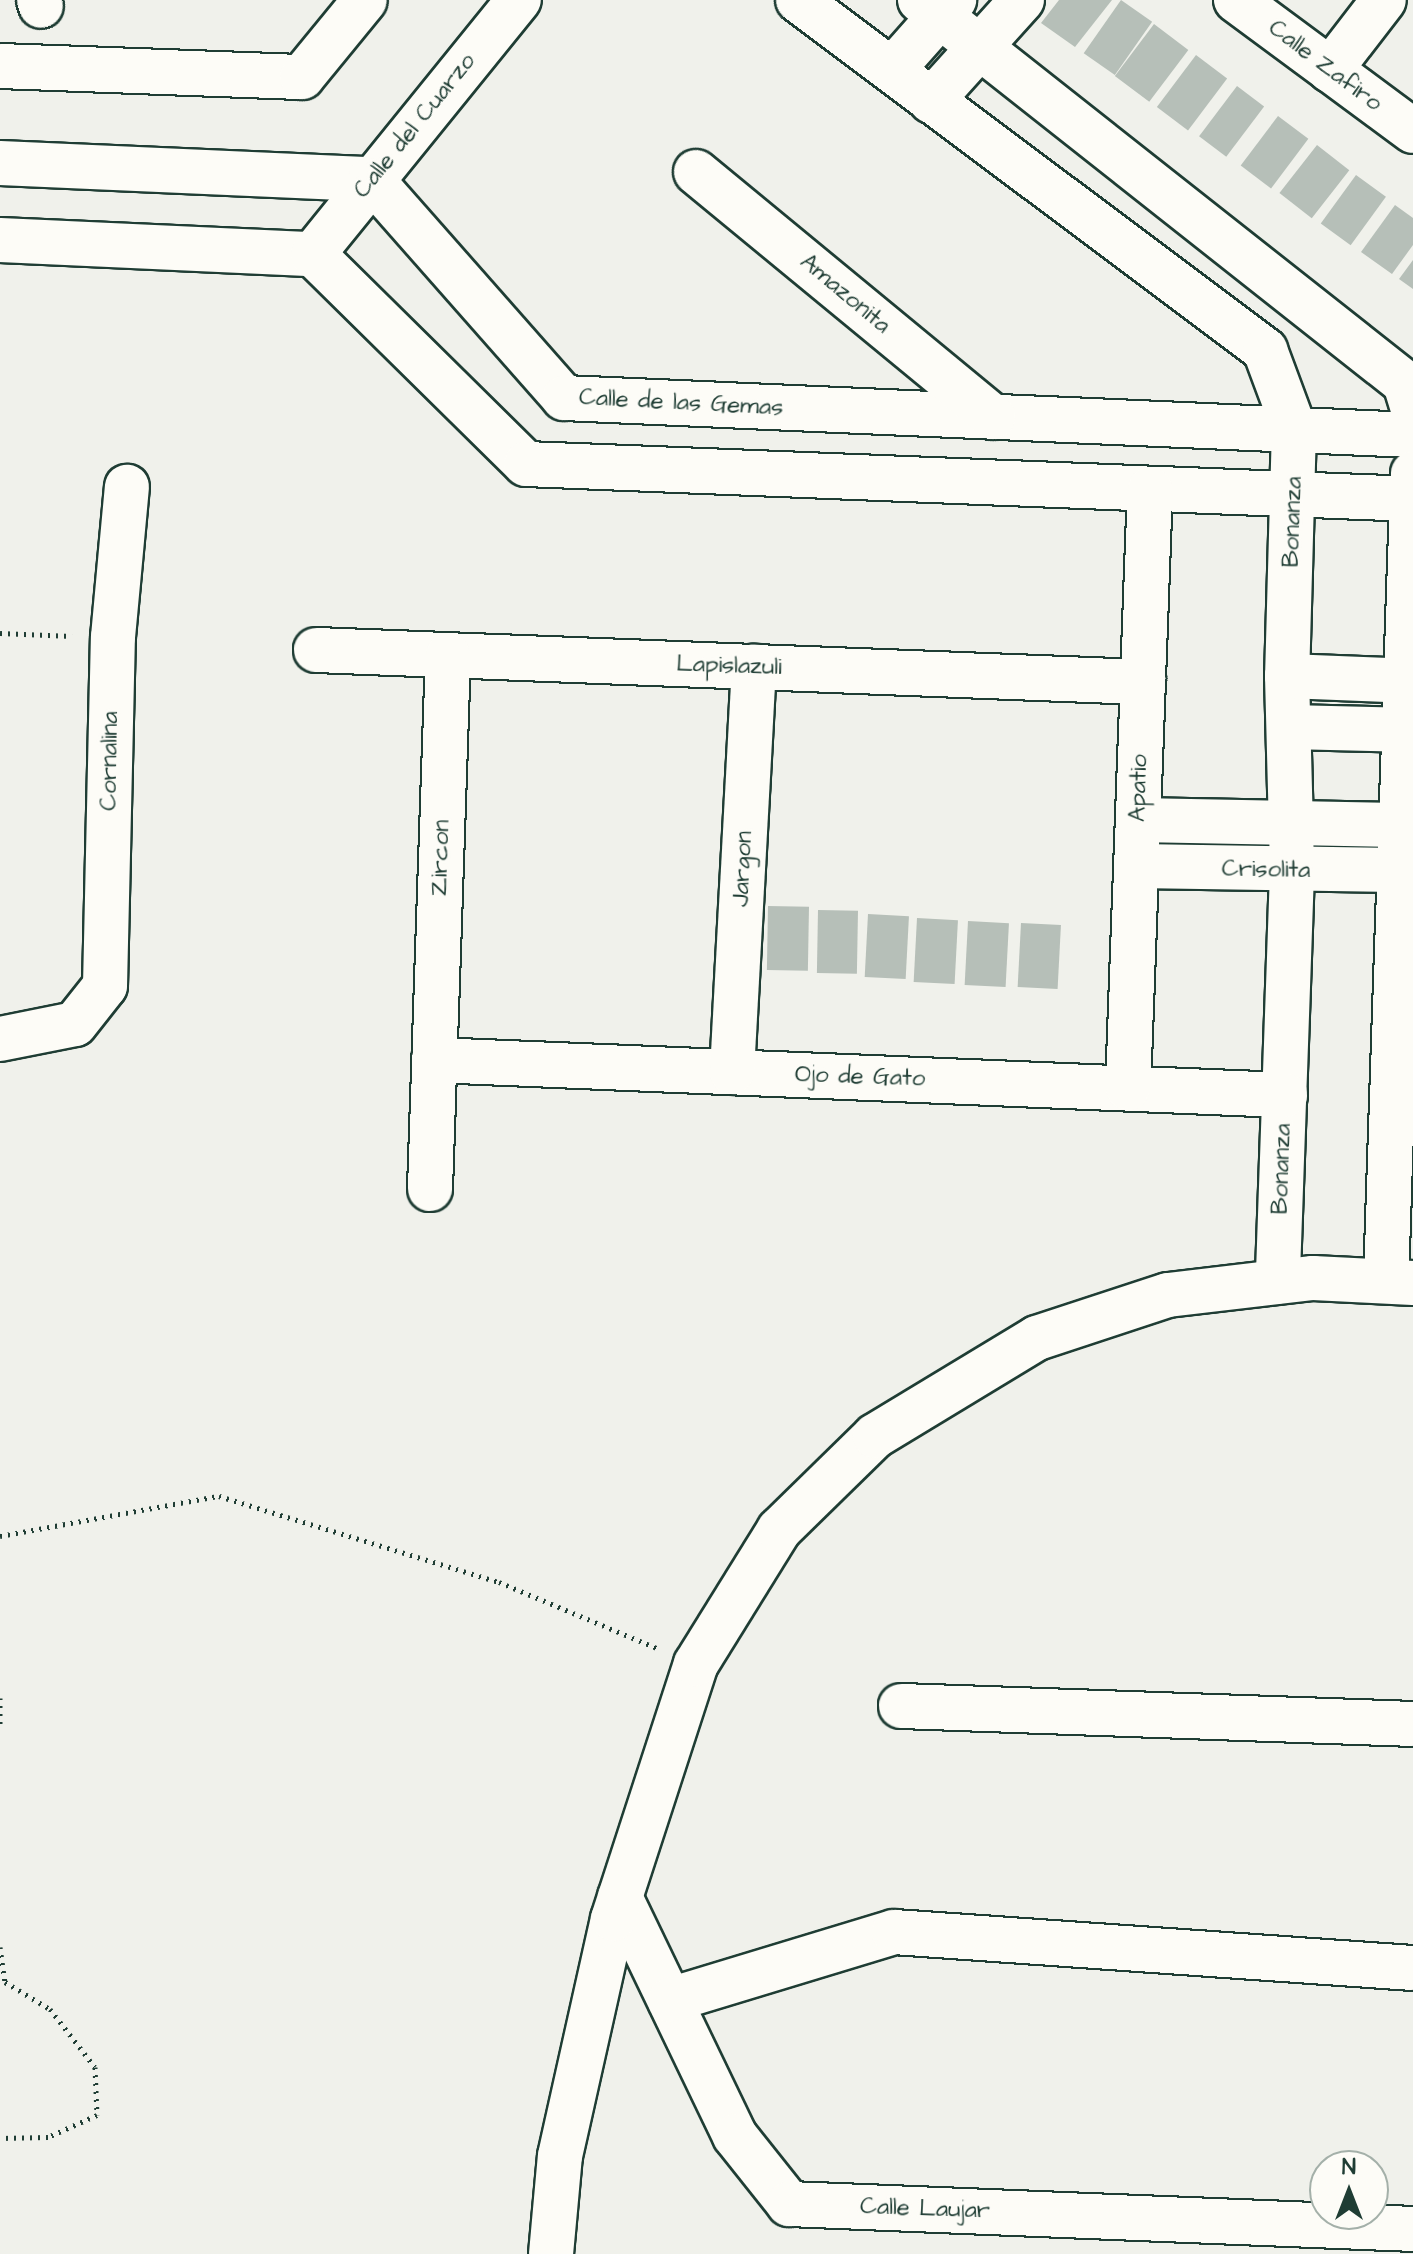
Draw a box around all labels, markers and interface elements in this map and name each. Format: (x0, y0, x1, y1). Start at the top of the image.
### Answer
street label: Calle Zafiro (1262, 14, 1388, 118)
street label: Calle del Cuarzo (348, 48, 482, 204)
street label: Amazonita (794, 248, 896, 340)
street label: Calle de las Gemas (578, 383, 784, 423)
street label: Bonanza (1277, 476, 1309, 568)
street label: Lapislazuli (676, 650, 782, 682)
street label: Cornalina (95, 711, 125, 811)
street label: Apatio (1123, 754, 1155, 822)
street label: Zircon (425, 819, 457, 897)
street label: Jargon (727, 830, 759, 908)
street label: Crisolita (1221, 855, 1311, 885)
street label: Ojo de Gato (794, 1060, 926, 1094)
street label: Bonanza (1266, 1123, 1298, 1215)
north arrow (1309, 2150, 1389, 2230)
text: N (1342, 2152, 1356, 2183)
street label: Calle Laujar (859, 2192, 991, 2226)

